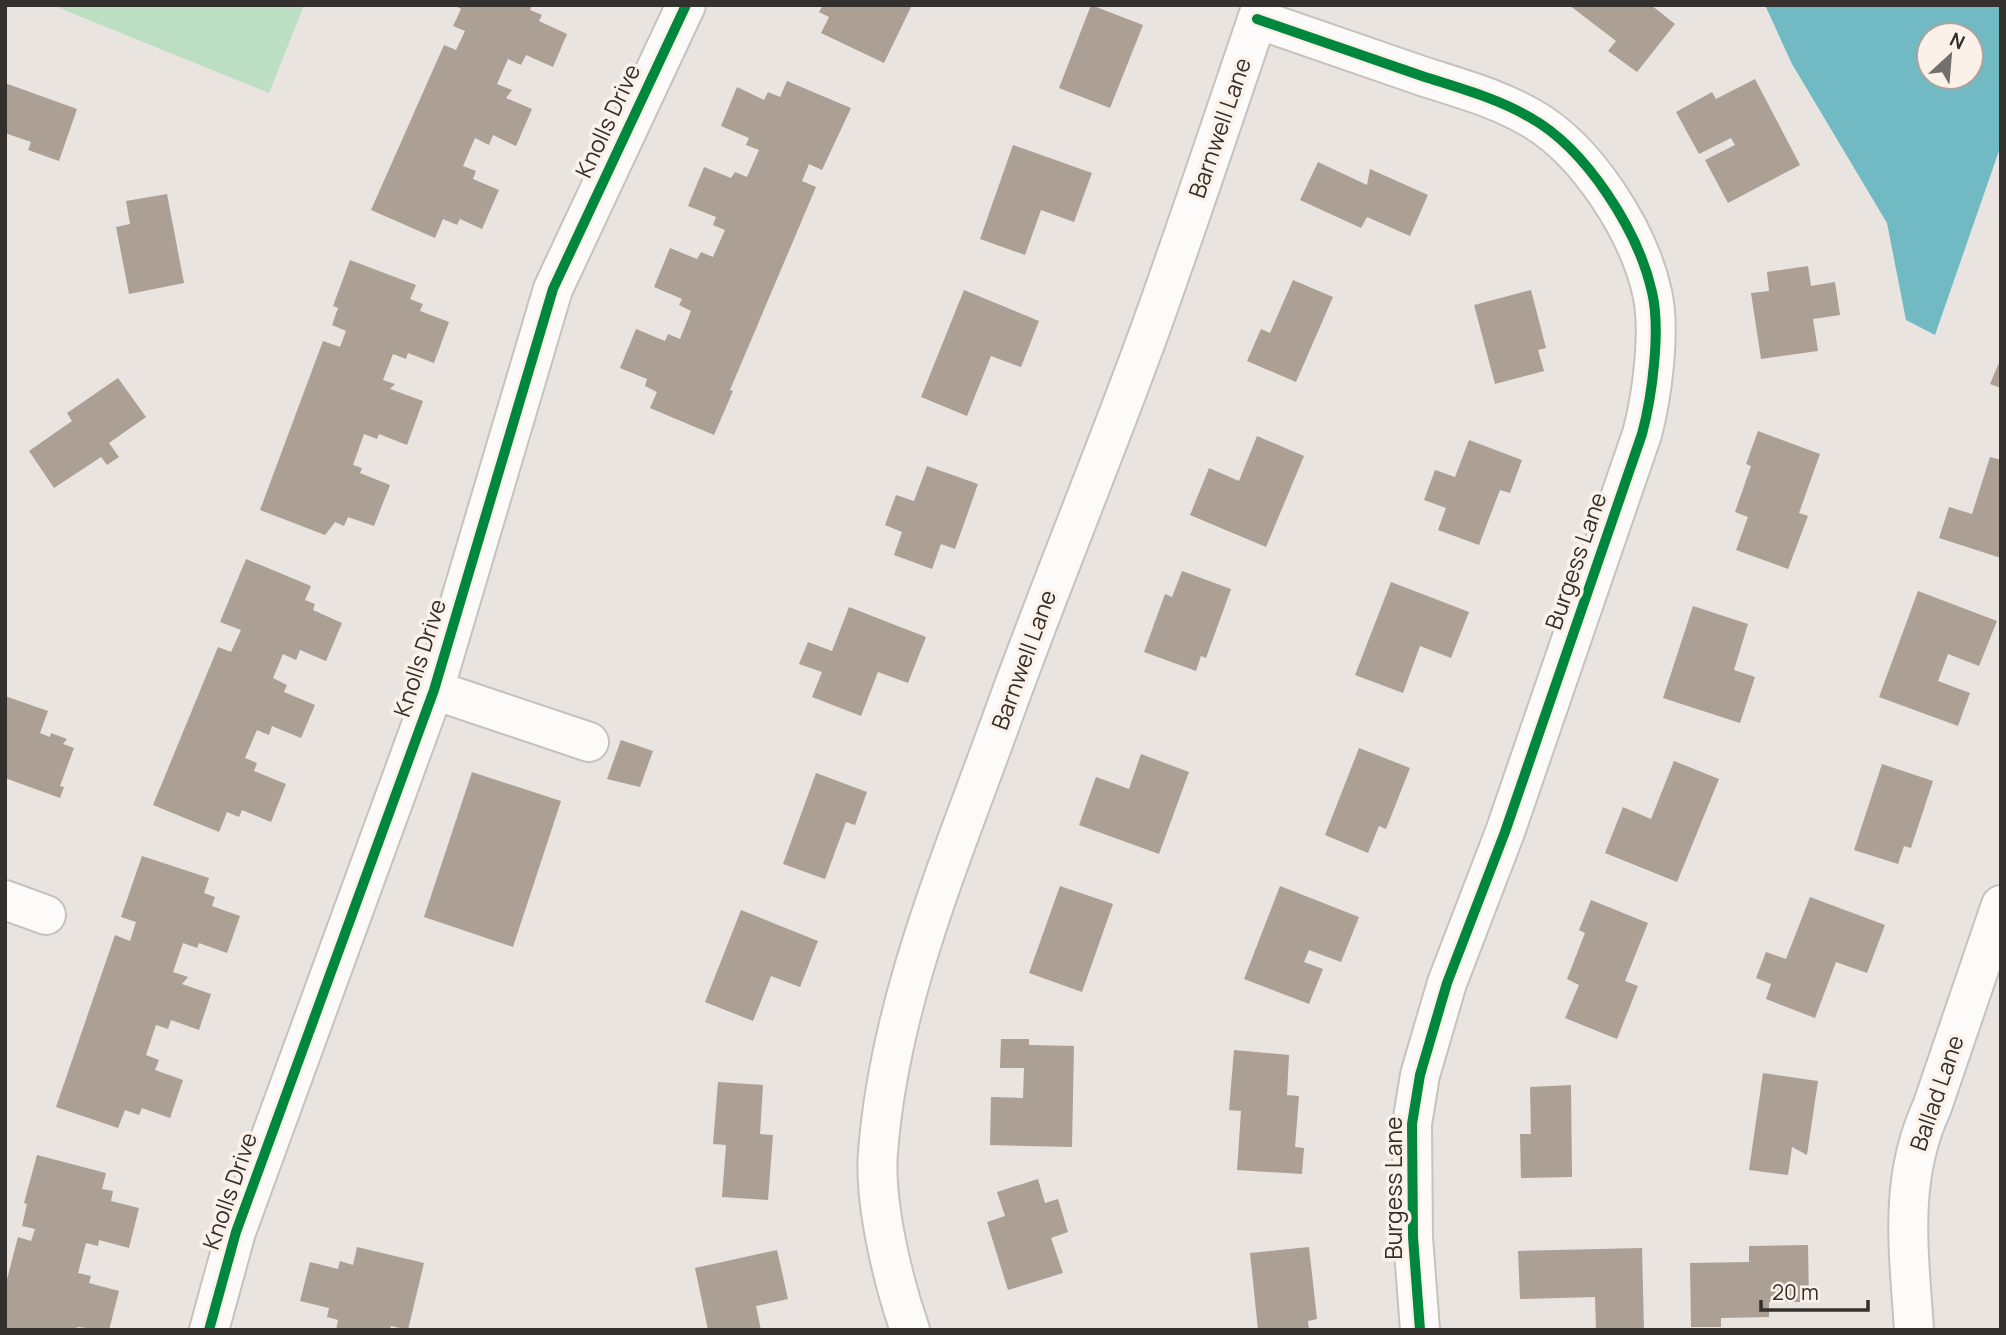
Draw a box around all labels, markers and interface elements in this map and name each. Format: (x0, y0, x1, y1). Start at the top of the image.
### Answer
north arrow (1915, 21, 1985, 91)
text: N (1946, 26, 1969, 55)
street label: Barnwell Lane (1180, 53, 1258, 202)
street label: Knolls Drive (567, 59, 647, 183)
street label: Burgess Lane (1537, 488, 1613, 633)
street label: Barnwell Lane (983, 585, 1063, 734)
street label: Knolls Drive (385, 595, 453, 721)
street label: Ballad Lane (1901, 1031, 1971, 1155)
street label: Burgess Lane (1377, 1117, 1409, 1259)
street label: Knolls Drive (194, 1128, 264, 1254)
scale bar (1761, 1268, 1868, 1312)
text: 20 m (1772, 1278, 1819, 1306)

